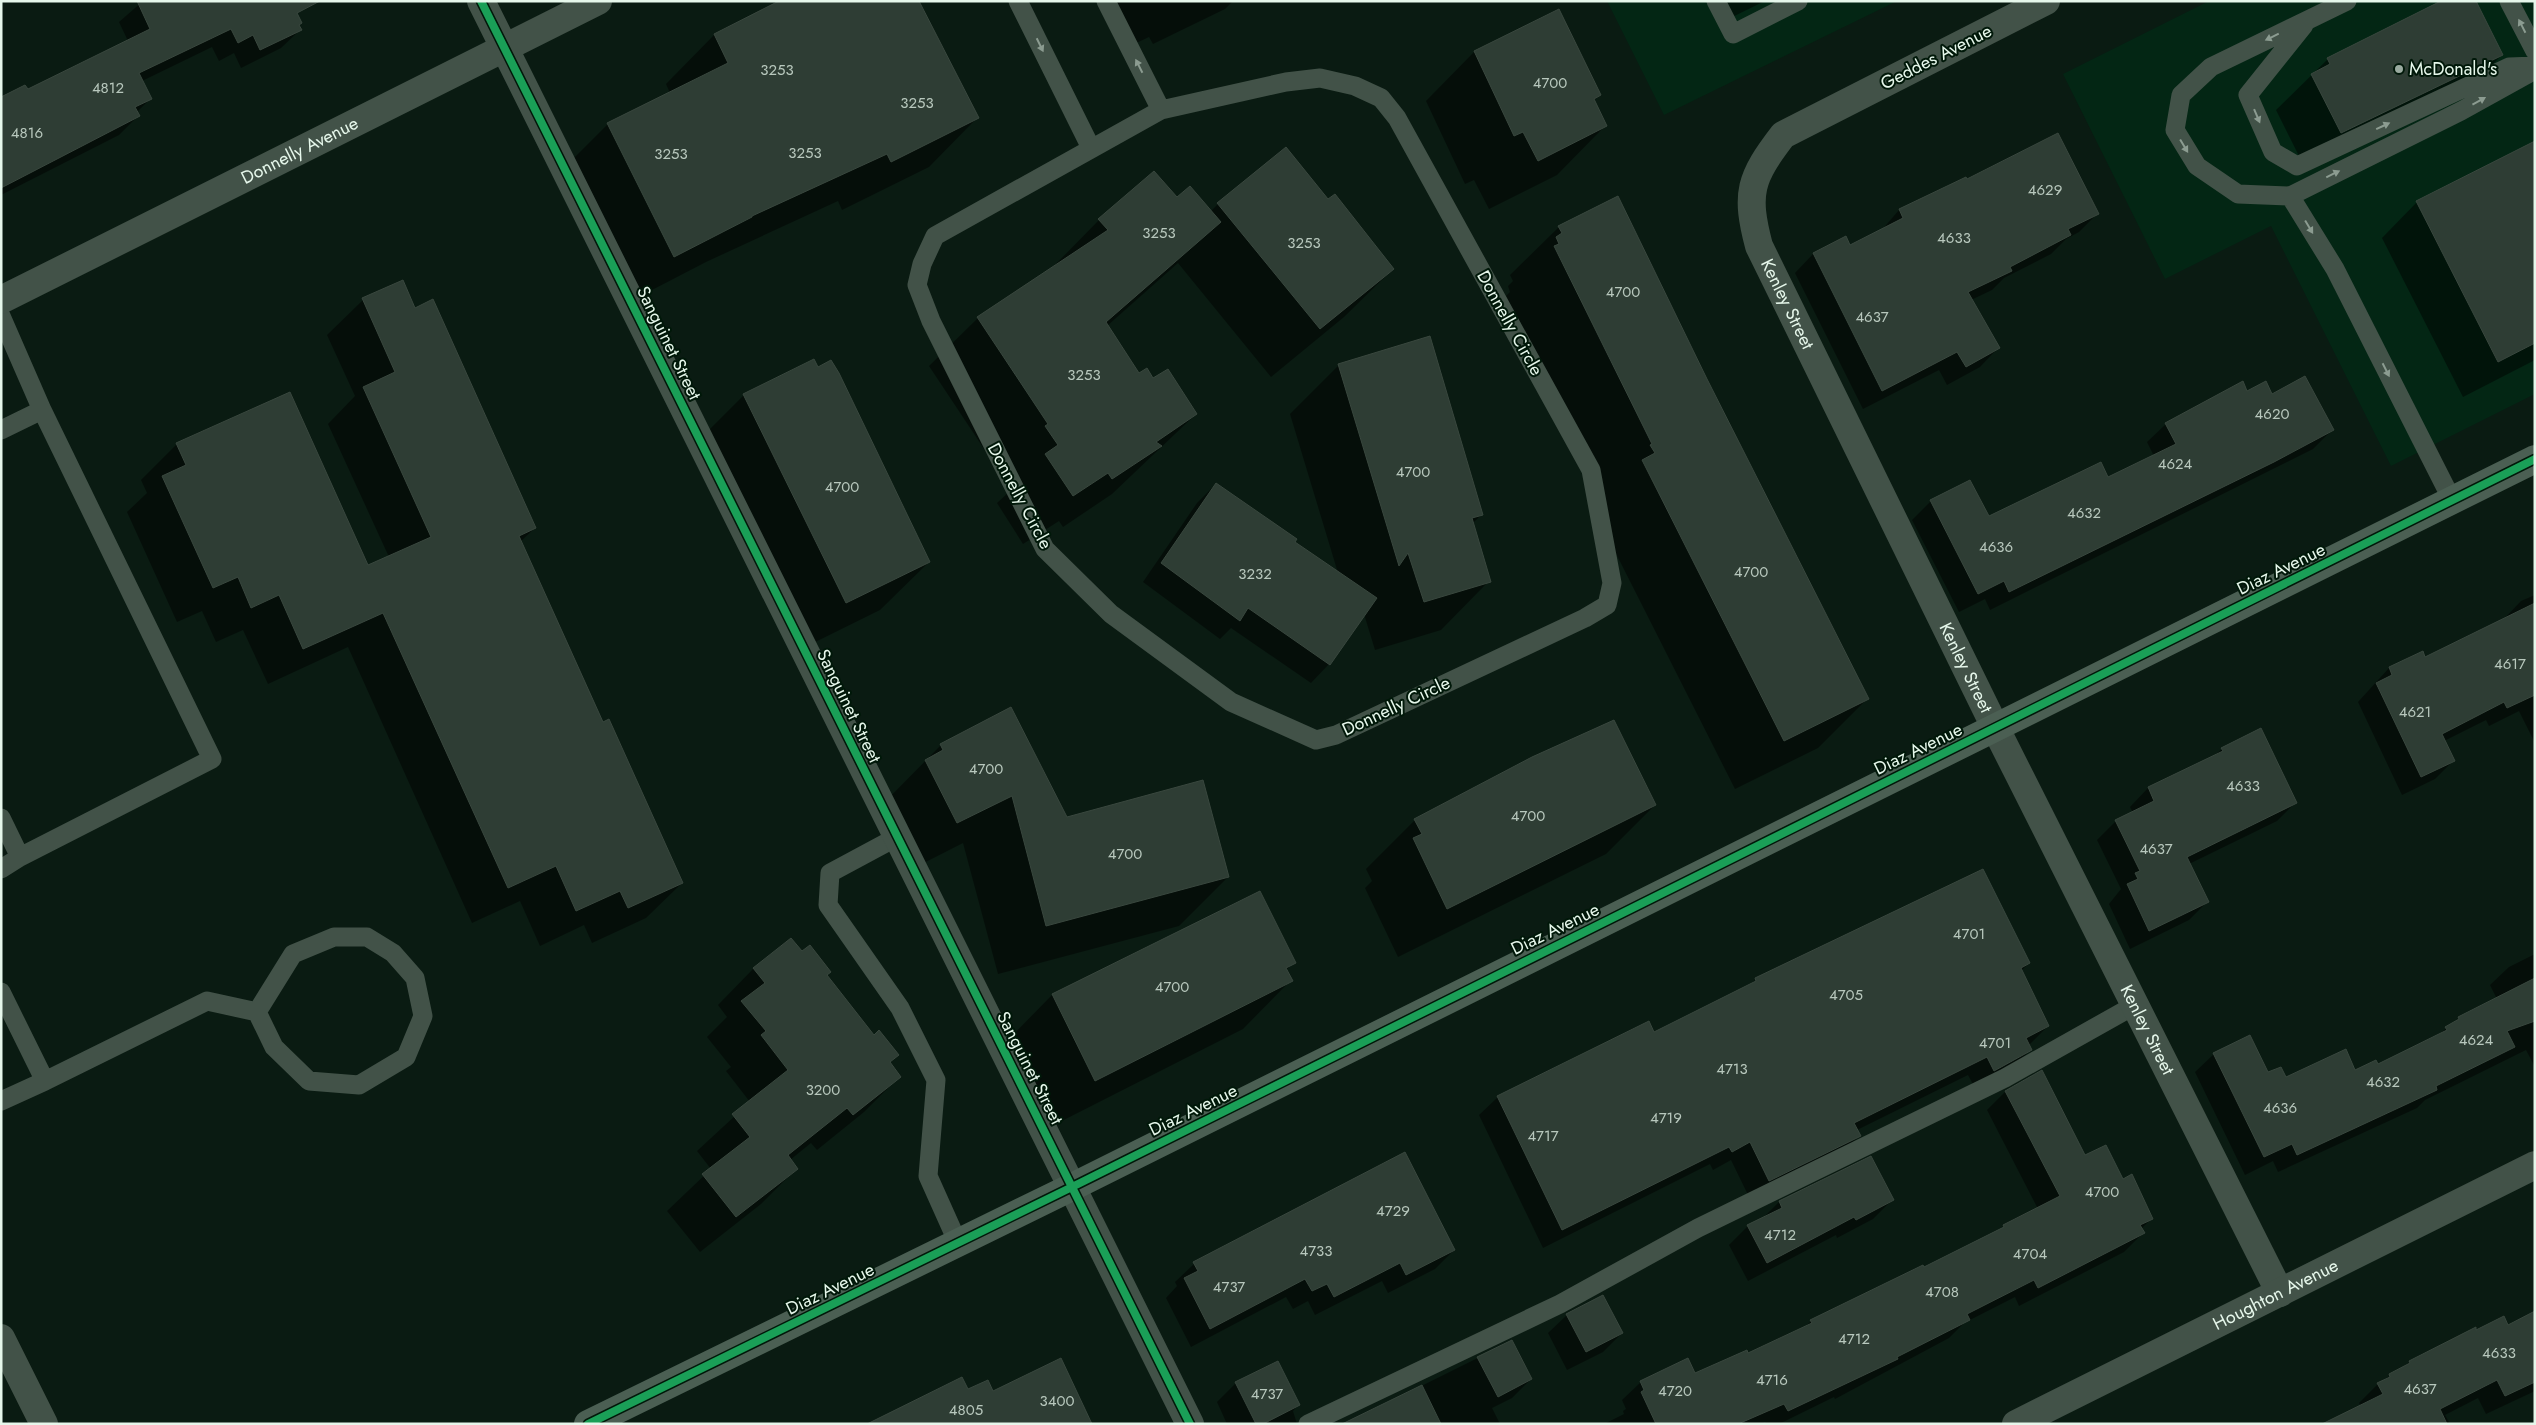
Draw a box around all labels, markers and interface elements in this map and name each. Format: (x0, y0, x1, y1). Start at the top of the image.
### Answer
street label: Geddes Avenue (1876, 18, 1996, 96)
one-way arrow (2518, 19, 2526, 33)
one-way arrow (2265, 34, 2279, 42)
one-way arrow (1036, 38, 1044, 52)
place label: McDonald's (2409, 56, 2497, 82)
house number: 3253 (760, 59, 794, 81)
one-way arrow (1135, 59, 1143, 74)
marker: McDonald's (2393, 63, 2405, 75)
house number: 4700 (1533, 72, 1567, 94)
house number: 4812 (92, 77, 124, 99)
house number: 3253 (900, 92, 934, 114)
one-way arrow (2472, 97, 2485, 106)
one-way arrow (2253, 109, 2261, 123)
street label: Donnelly Avenue (237, 110, 363, 191)
house number: 4816 (11, 122, 43, 144)
one-way arrow (2376, 122, 2390, 130)
one-way arrow (2180, 139, 2189, 152)
house number: 3253 (788, 142, 822, 164)
house number: 3253 (654, 143, 688, 165)
one-way arrow (2326, 170, 2341, 178)
house number: 4629 (2028, 179, 2062, 201)
one-way arrow (2304, 221, 2314, 234)
house number: 3253 (1142, 222, 1176, 244)
house number: 4633 (1937, 227, 1971, 249)
house number: 3253 (1287, 232, 1321, 254)
street label: Kenley Street (1754, 254, 1821, 354)
street label: Donnelly Circle (1470, 266, 1550, 380)
house number: 4700 (1606, 281, 1640, 303)
street label: Sanguinet Street (630, 282, 708, 405)
house number: 4637 (1855, 306, 1889, 328)
one-way arrow (2382, 363, 2390, 377)
house number: 3253 (1067, 364, 1101, 386)
house number: 4620 (2255, 403, 2289, 425)
street label: Donnelly Circle (981, 438, 1059, 554)
house number: 4624 (2158, 453, 2193, 475)
house number: 4700 (1396, 461, 1430, 483)
house number: 4700 (825, 476, 859, 498)
house number: 4632 (2067, 502, 2101, 524)
house number: 4636 (1979, 536, 2013, 558)
street label: Diaz Avenue (2232, 536, 2330, 602)
house number: 4700 (1734, 561, 1768, 583)
house number: 3232 (1238, 563, 1272, 585)
street label: Kenley Street (1933, 618, 1999, 718)
street label: Sanguinet Street (810, 645, 888, 768)
house number: 4617 (2494, 653, 2526, 675)
street label: Donnelly Circle (1338, 670, 1454, 742)
house number: 4621 (2399, 701, 2431, 723)
street label: Diaz Avenue (1869, 716, 1967, 782)
house number: 4700 (969, 758, 1003, 780)
house number: 4633 (2226, 775, 2260, 797)
house number: 4700 (1511, 805, 1545, 827)
house number: 4637 (2139, 838, 2173, 860)
house number: 4700 (1108, 843, 1142, 865)
street label: Diaz Avenue (1506, 896, 1604, 962)
house number: 4701 (1953, 923, 1985, 945)
house number: 4700 (1155, 976, 1189, 998)
street label: Kenley Street (2114, 980, 2181, 1080)
house number: 4705 (1829, 984, 1863, 1006)
street label: Sanguinet Street (990, 1007, 1070, 1130)
house number: 4624 (2459, 1029, 2494, 1051)
house number: 4701 (1979, 1032, 2011, 1054)
house number: 4713 (1716, 1058, 1748, 1080)
house number: 4632 (2366, 1071, 2400, 1093)
street label: Diaz Avenue (1144, 1077, 1242, 1143)
house number: 3200 (806, 1079, 840, 1101)
house number: 4636 (2263, 1097, 2297, 1119)
house number: 4719 (1650, 1107, 1682, 1129)
house number: 4717 (1527, 1125, 1559, 1147)
house number: 4700 (2085, 1181, 2119, 1203)
house number: 4729 (1376, 1200, 1410, 1222)
house number: 4712 (1764, 1224, 1796, 1246)
house number: 4733 (1299, 1240, 1333, 1262)
house number: 4704 (2013, 1243, 2047, 1265)
street label: Houghton Avenue (2208, 1252, 2343, 1337)
street label: Diaz Avenue (781, 1256, 879, 1322)
house number: 4737 (1213, 1276, 1245, 1298)
house number: 4708 (1925, 1281, 1959, 1303)
house number: 4712 (1838, 1328, 1870, 1350)
house number: 4633 (2482, 1342, 2516, 1364)
house number: 4716 (1756, 1369, 1788, 1391)
house number: 4637 (2403, 1378, 2437, 1400)
house number: 4720 (1658, 1380, 1692, 1402)
house number: 4737 (1251, 1383, 1283, 1405)
house number: 3400 (1040, 1390, 1074, 1412)
house number: 4805 (949, 1399, 983, 1421)

